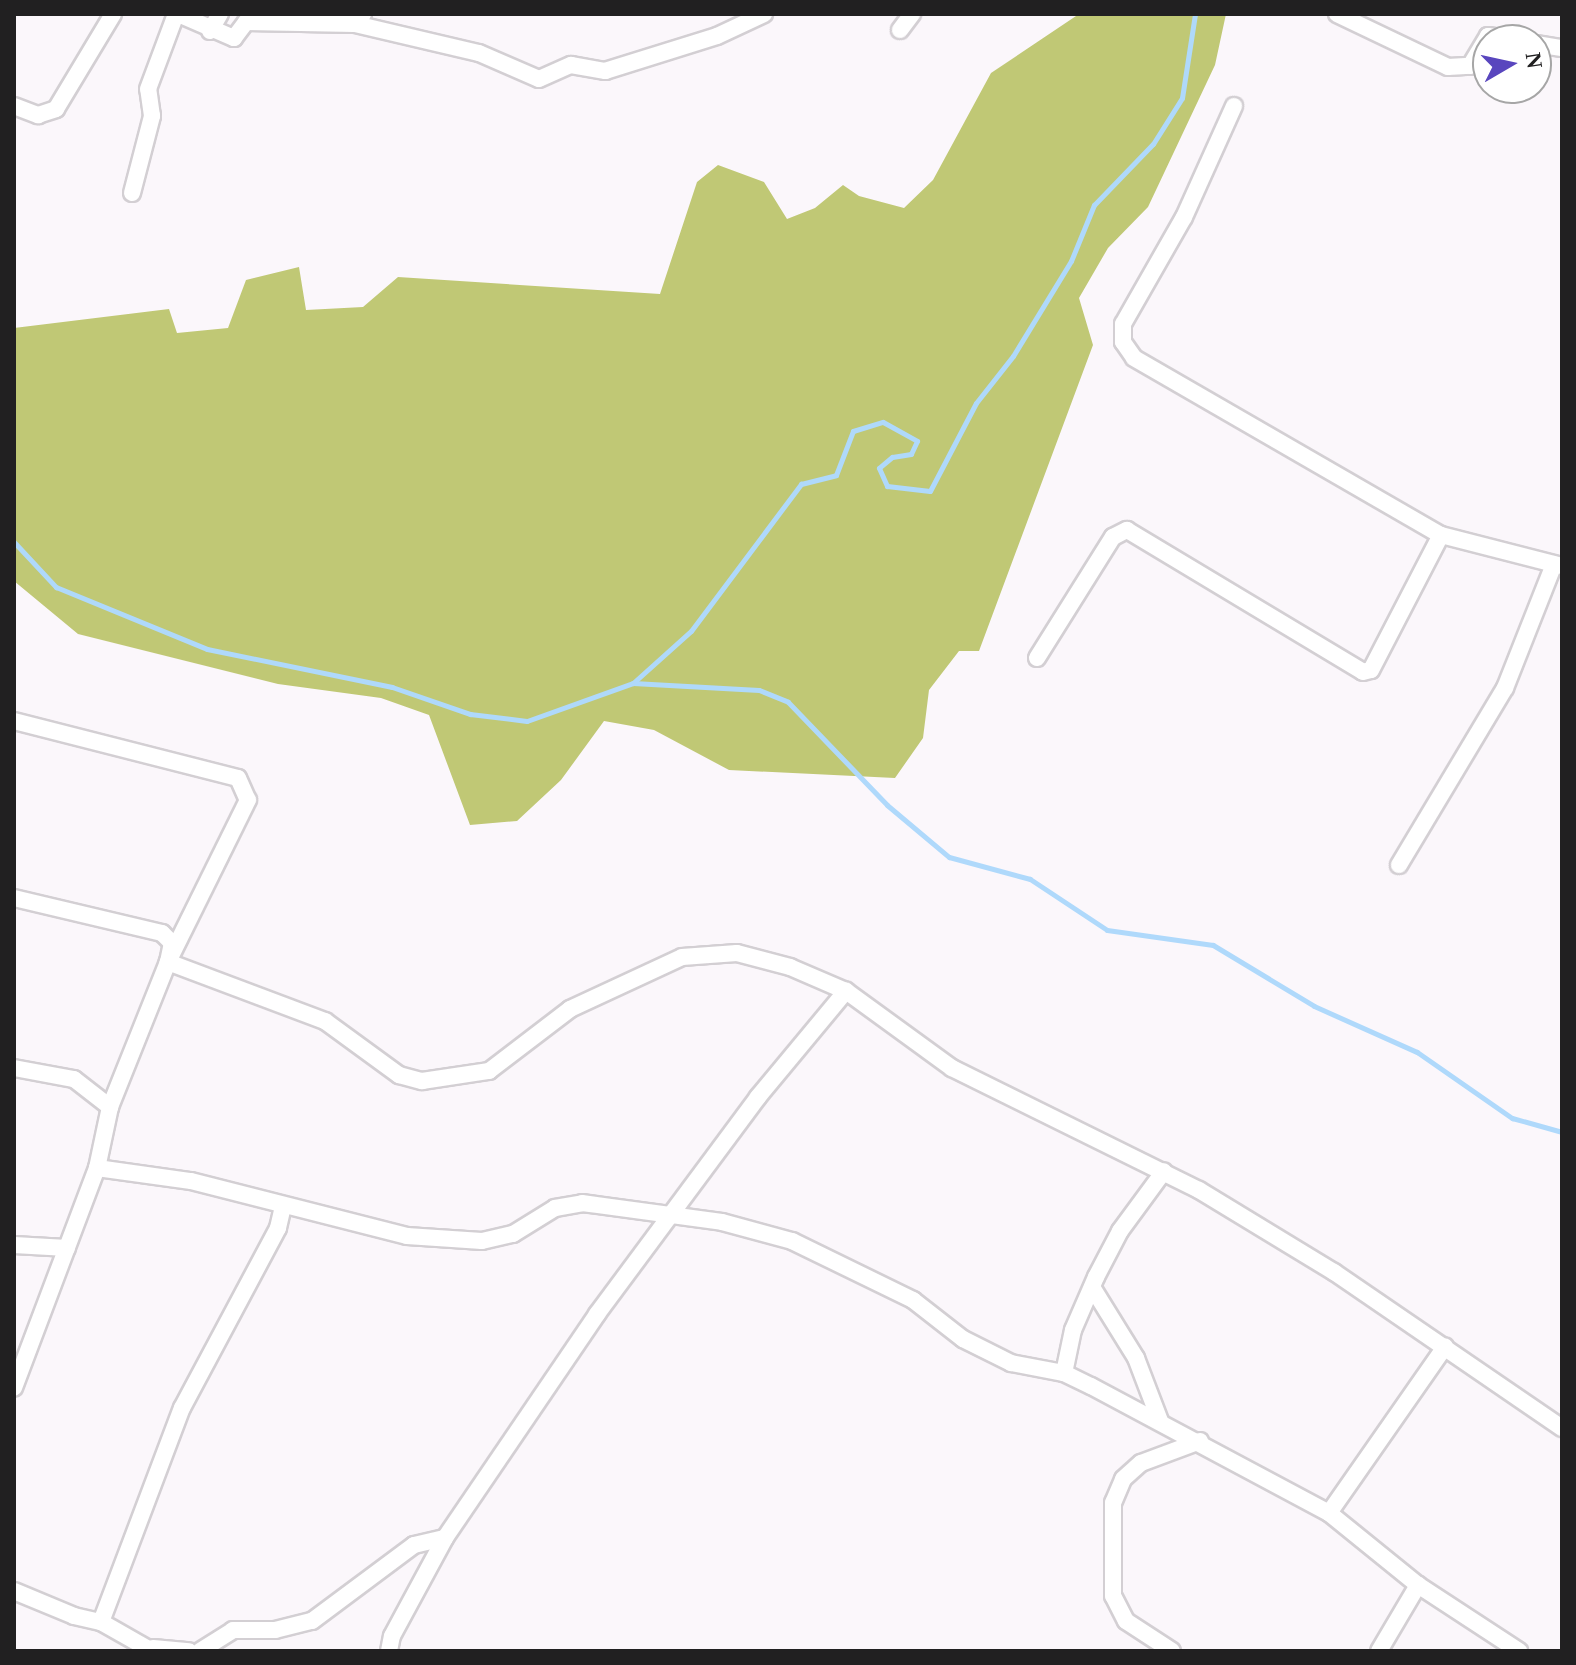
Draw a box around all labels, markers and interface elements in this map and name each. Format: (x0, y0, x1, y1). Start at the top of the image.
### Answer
north arrow (1472, 24, 1552, 104)
text: N (1521, 51, 1548, 70)

